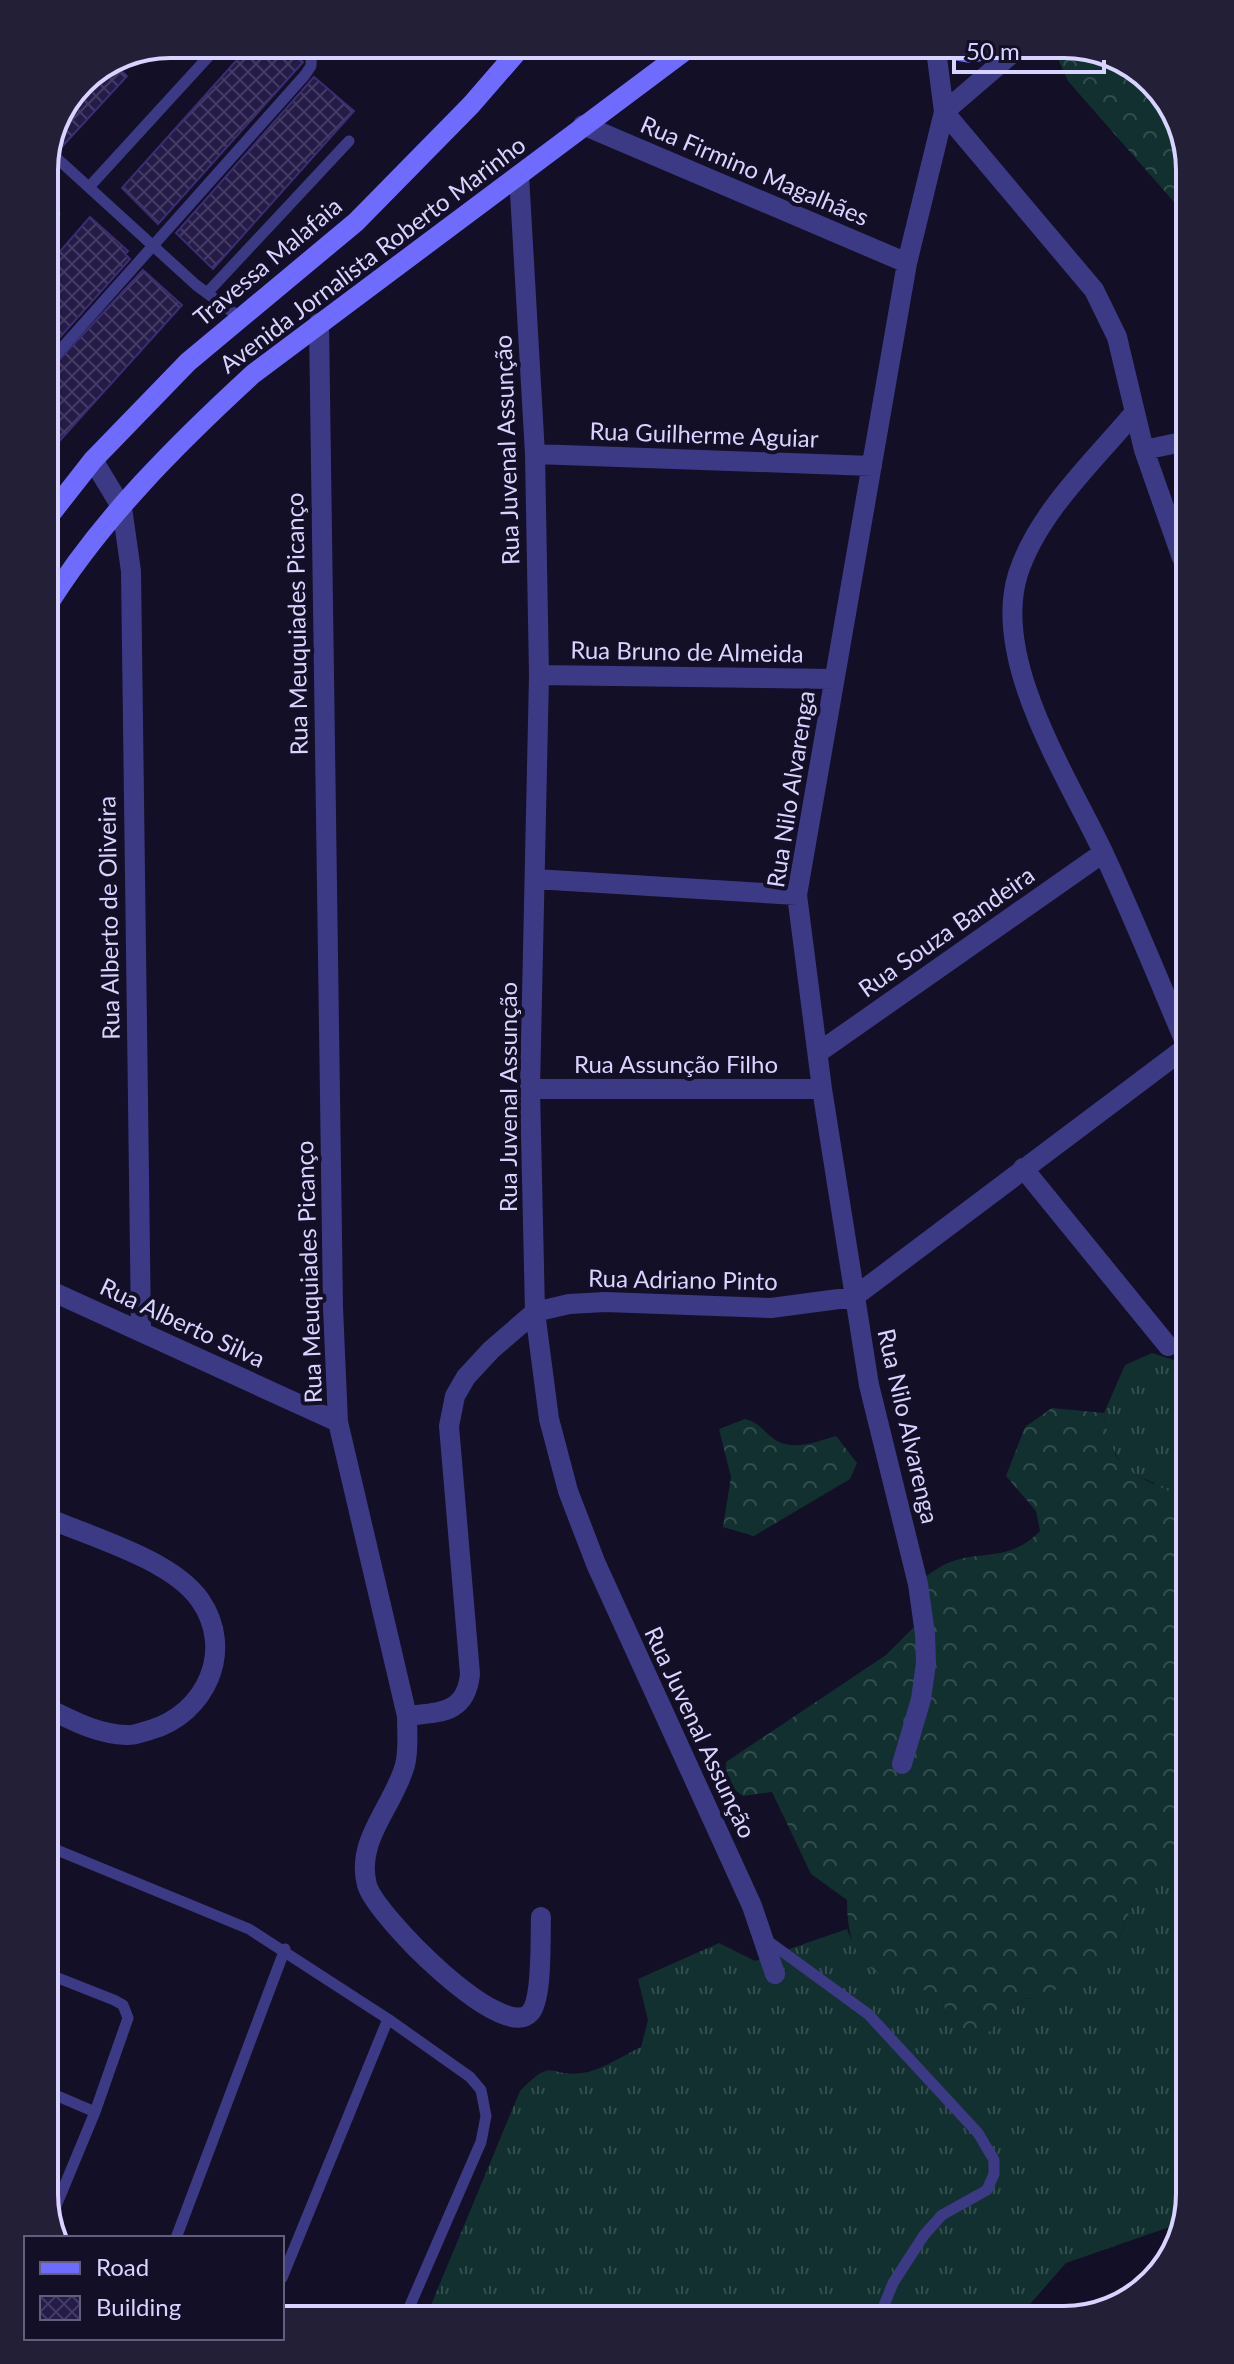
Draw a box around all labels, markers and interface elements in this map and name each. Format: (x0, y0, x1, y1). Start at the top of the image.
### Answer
scale bar (954, 24, 1104, 74)
text: 50 m (966, 36, 1020, 65)
street label: Rua Firmino Magalhães (637, 109, 873, 231)
street label: Avenida Jornalista Roberto Marinho (213, 129, 531, 379)
street label: Travessa Malafaia (187, 191, 347, 331)
street label: Rua Juvenal Assunção (487, 334, 525, 566)
street label: Rua Guilherme Aguiar (589, 416, 819, 453)
street label: Rua Meuquiades Picanço (279, 492, 313, 756)
street label: Rua Bruno de Almeida (570, 634, 804, 668)
street label: Rua Nilo Alvarenga (760, 688, 820, 890)
street label: Rua Alberto de Oliveira (91, 796, 125, 1040)
street label: Rua Souza Bandeira (853, 860, 1039, 1002)
street label: Rua Juvenal Assunção (493, 982, 522, 1212)
street label: Rua Assunção Filho (574, 1049, 778, 1078)
street label: Rua Meuquiades Picanço (289, 1140, 327, 1404)
street label: Rua Adriano Pinto (588, 1263, 778, 1295)
street label: Rua Alberto Silva (96, 1271, 270, 1373)
street label: Rua Nilo Alvarenga (872, 1326, 946, 1526)
street label: Rua Juvenal Assunção (639, 1621, 763, 1843)
legend (24, 2236, 284, 2340)
text: Road (96, 2252, 149, 2281)
text: Building (96, 2292, 181, 2321)

